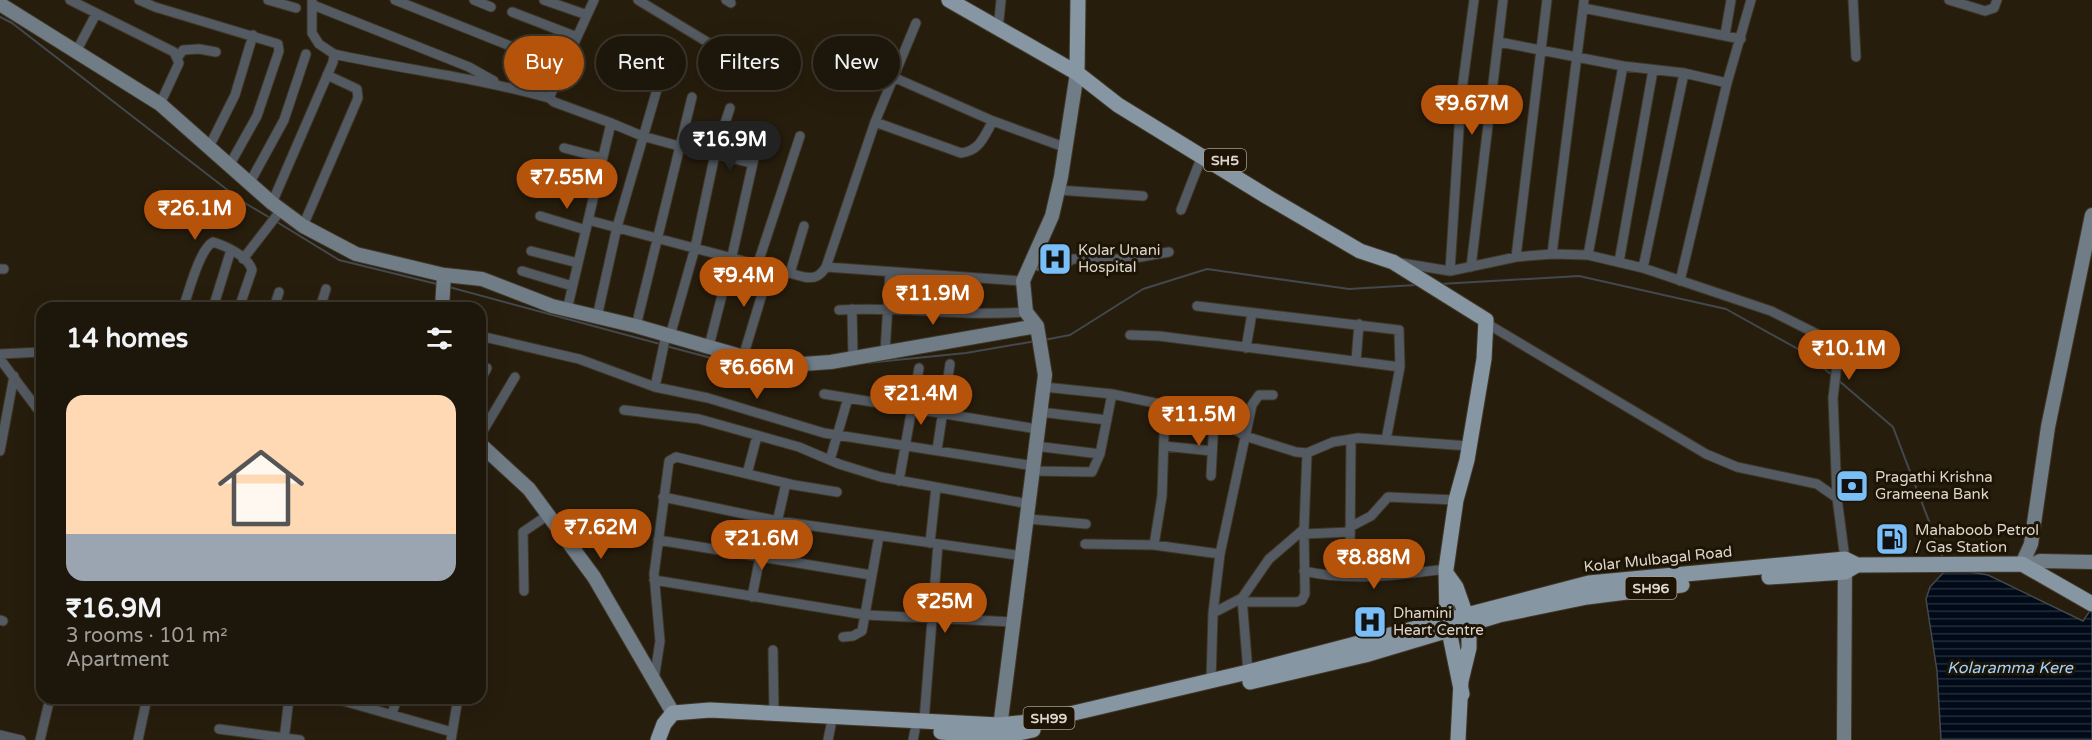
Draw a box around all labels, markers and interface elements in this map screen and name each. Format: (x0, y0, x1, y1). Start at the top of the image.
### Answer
chip: Buy (504, 36, 584, 90)
chip: Rent (596, 36, 686, 90)
chip: Filters (698, 36, 801, 90)
chip: New (813, 36, 900, 90)
pin: ₹9.67M (1423, 85, 1521, 136)
text: ₹9.67M (1435, 92, 1509, 116)
pin: ₹16.9M (681, 121, 779, 172)
text: ₹16.9M (693, 128, 767, 152)
road number: SH5 (1204, 149, 1246, 171)
pin: ₹7.55M (518, 159, 616, 210)
text: ₹7.55M (531, 166, 603, 190)
pin: ₹26.1M (146, 190, 244, 241)
text: ₹26.1M (158, 197, 232, 221)
hospital icon: Kolar Unani Hospital (1037, 241, 1073, 277)
place label: Kolar Unani Hospital (1078, 241, 1161, 276)
pin: ₹9.4M (702, 257, 786, 308)
text: ₹9.4M (714, 264, 774, 288)
pin: ₹11.9M (884, 275, 982, 326)
text: ₹11.9M (896, 282, 970, 306)
icon: filters (423, 322, 456, 355)
text: 14 homes (66, 323, 188, 354)
pin: ₹10.1M (1800, 330, 1898, 381)
text: ₹10.1M (1812, 337, 1886, 361)
pin: ₹6.66M (708, 349, 806, 400)
text: ₹6.66M (720, 356, 794, 380)
pin: ₹21.4M (872, 375, 970, 426)
text: ₹21.4M (884, 382, 958, 406)
pin: ₹11.5M (1150, 396, 1248, 447)
text: ₹11.5M (1162, 403, 1236, 427)
icon: home (207, 434, 315, 542)
bank icon: Pragathi Krishna Grameena Bank (1834, 468, 1870, 504)
place label: Pragathi Krishna Grameena Bank (1875, 468, 1993, 503)
pin: ₹7.62M (552, 509, 650, 560)
text: ₹7.62M (565, 516, 637, 540)
pin: ₹21.6M (713, 520, 811, 571)
fuel station icon: Mahaboob Petrol / Gas Station (1874, 521, 1910, 557)
place label: Mahaboob Petrol / Gas Station (1915, 521, 2039, 556)
text: ₹21.6M (725, 527, 799, 551)
pin: ₹8.88M (1325, 539, 1423, 590)
street label: Kolar Mulbagal Road (1583, 542, 1733, 576)
text: ₹8.88M (1337, 546, 1411, 570)
road number: SH96 (1626, 577, 1676, 599)
pin: ₹25M (909, 583, 981, 634)
text: ₹25M (917, 590, 973, 614)
text: ₹16.9M (66, 593, 162, 624)
hospital icon: Dhamini Heart Centre (1352, 604, 1388, 640)
place label: Dhamini Heart Centre (1393, 604, 1484, 639)
text: 3 rooms · 101 m² (66, 624, 228, 648)
text: Apartment (66, 648, 169, 672)
water label: Kolaramma Kere (1947, 658, 2074, 678)
road number: SH99 (1024, 707, 1074, 729)

